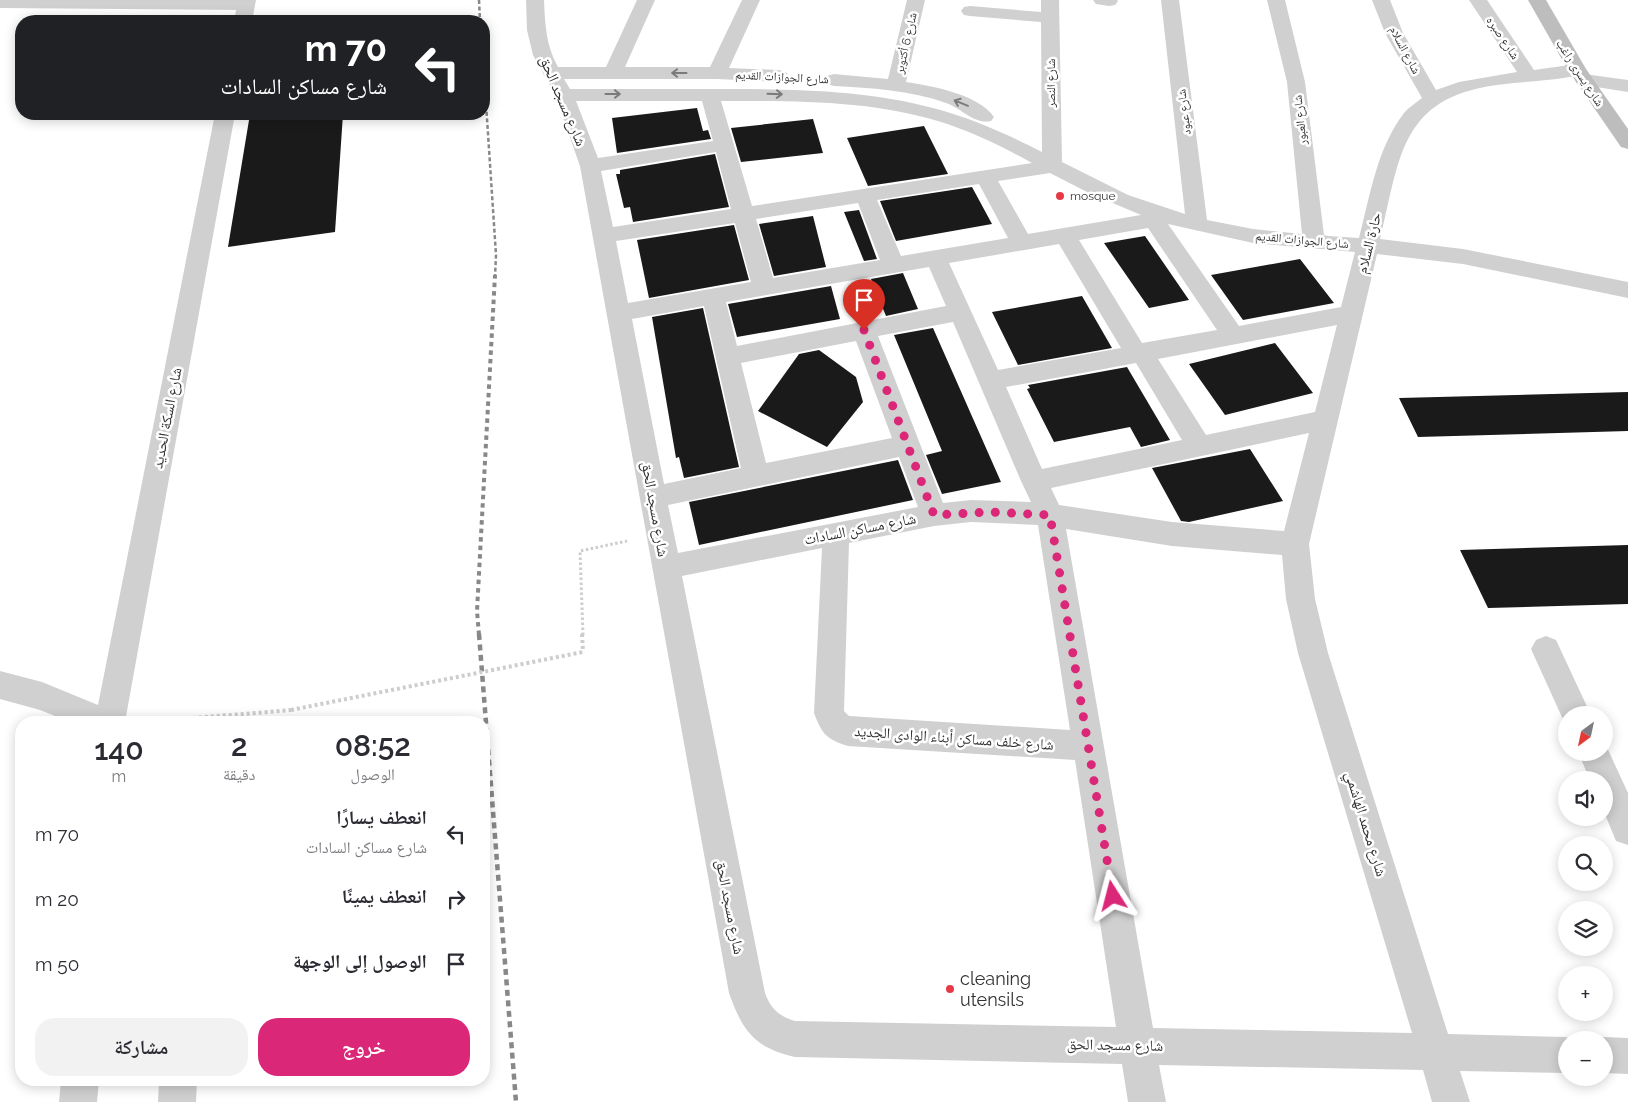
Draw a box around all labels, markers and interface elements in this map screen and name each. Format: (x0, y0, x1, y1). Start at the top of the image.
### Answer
street label: شارع 6 أكتوبر (892, 11, 921, 76)
street label: شارع صبره (1483, 14, 1522, 63)
street label: شارع السلام (1386, 24, 1424, 77)
text: 70 m (305, 28, 387, 69)
icon: left (405, 35, 470, 100)
street label: شارع يسرى راغب (1552, 37, 1607, 110)
street label: شارع مسجد الحق (535, 53, 590, 149)
street label: شارع النصر (1044, 58, 1059, 108)
one-way arrow (671, 68, 688, 78)
street label: شارع الجوازات القديم (735, 68, 829, 87)
text: شارع مساكن السادات (220, 73, 387, 99)
street label: شارع عبود (1174, 88, 1195, 136)
one-way arrow (604, 89, 620, 99)
one-way arrow (767, 90, 783, 99)
street label: شارع العبور (1290, 94, 1311, 147)
one-way arrow (954, 97, 969, 107)
place label: mosque (1070, 189, 1116, 203)
marker: mosque (1054, 190, 1066, 202)
street label: حارة السلام (1353, 210, 1386, 276)
street label: شارع الجوازات القديم (1255, 229, 1349, 252)
pin (843, 279, 885, 330)
icon: arrive (850, 286, 878, 314)
street label: شارع السكة الحديد (148, 366, 187, 470)
street label: شارع مسجد الحق (637, 460, 672, 558)
street label: شارع مساكن السادات (803, 509, 918, 550)
north arrow (1558, 706, 1612, 761)
map controls (1558, 706, 1613, 1086)
street label: شارع خلف مساكن أبناء الوادى الجديد (854, 722, 1055, 755)
text: 2 (231, 728, 247, 763)
text: 08:52 (335, 728, 411, 763)
text: 140 (94, 732, 144, 767)
text: دقيقة (223, 765, 255, 784)
text: الوصول (351, 765, 395, 784)
text: m (112, 767, 126, 786)
street label: شارع محمد الهاشمي (1339, 769, 1391, 880)
button: sound (1558, 771, 1613, 826)
text: انعطف يسارًا (336, 806, 427, 828)
icon: left (442, 820, 470, 848)
text: 70 m (35, 823, 79, 845)
button: search (1558, 836, 1613, 891)
text: شارع مساكن السادات (306, 838, 427, 857)
street label: شارع مسجد الحق (711, 858, 748, 956)
position arrow (1086, 869, 1138, 921)
text: انعطف يمينًا (342, 885, 427, 907)
icon: right (442, 885, 470, 913)
text: 20 m (35, 888, 79, 910)
button: layers (1558, 901, 1613, 956)
text: الوصول إلى الوجهة (293, 950, 427, 972)
icon: arrive (442, 950, 470, 978)
text: 50 m (35, 953, 79, 975)
button: + (1558, 966, 1613, 1021)
place label: cleaning utensils (960, 968, 1031, 1010)
marker: cleaning utensils (944, 983, 956, 995)
button: مشاركة (35, 1018, 248, 1076)
button: خروج (258, 1018, 470, 1076)
button: − (1558, 1031, 1613, 1086)
street label: شارع مسجد الحق (1067, 1035, 1163, 1056)

